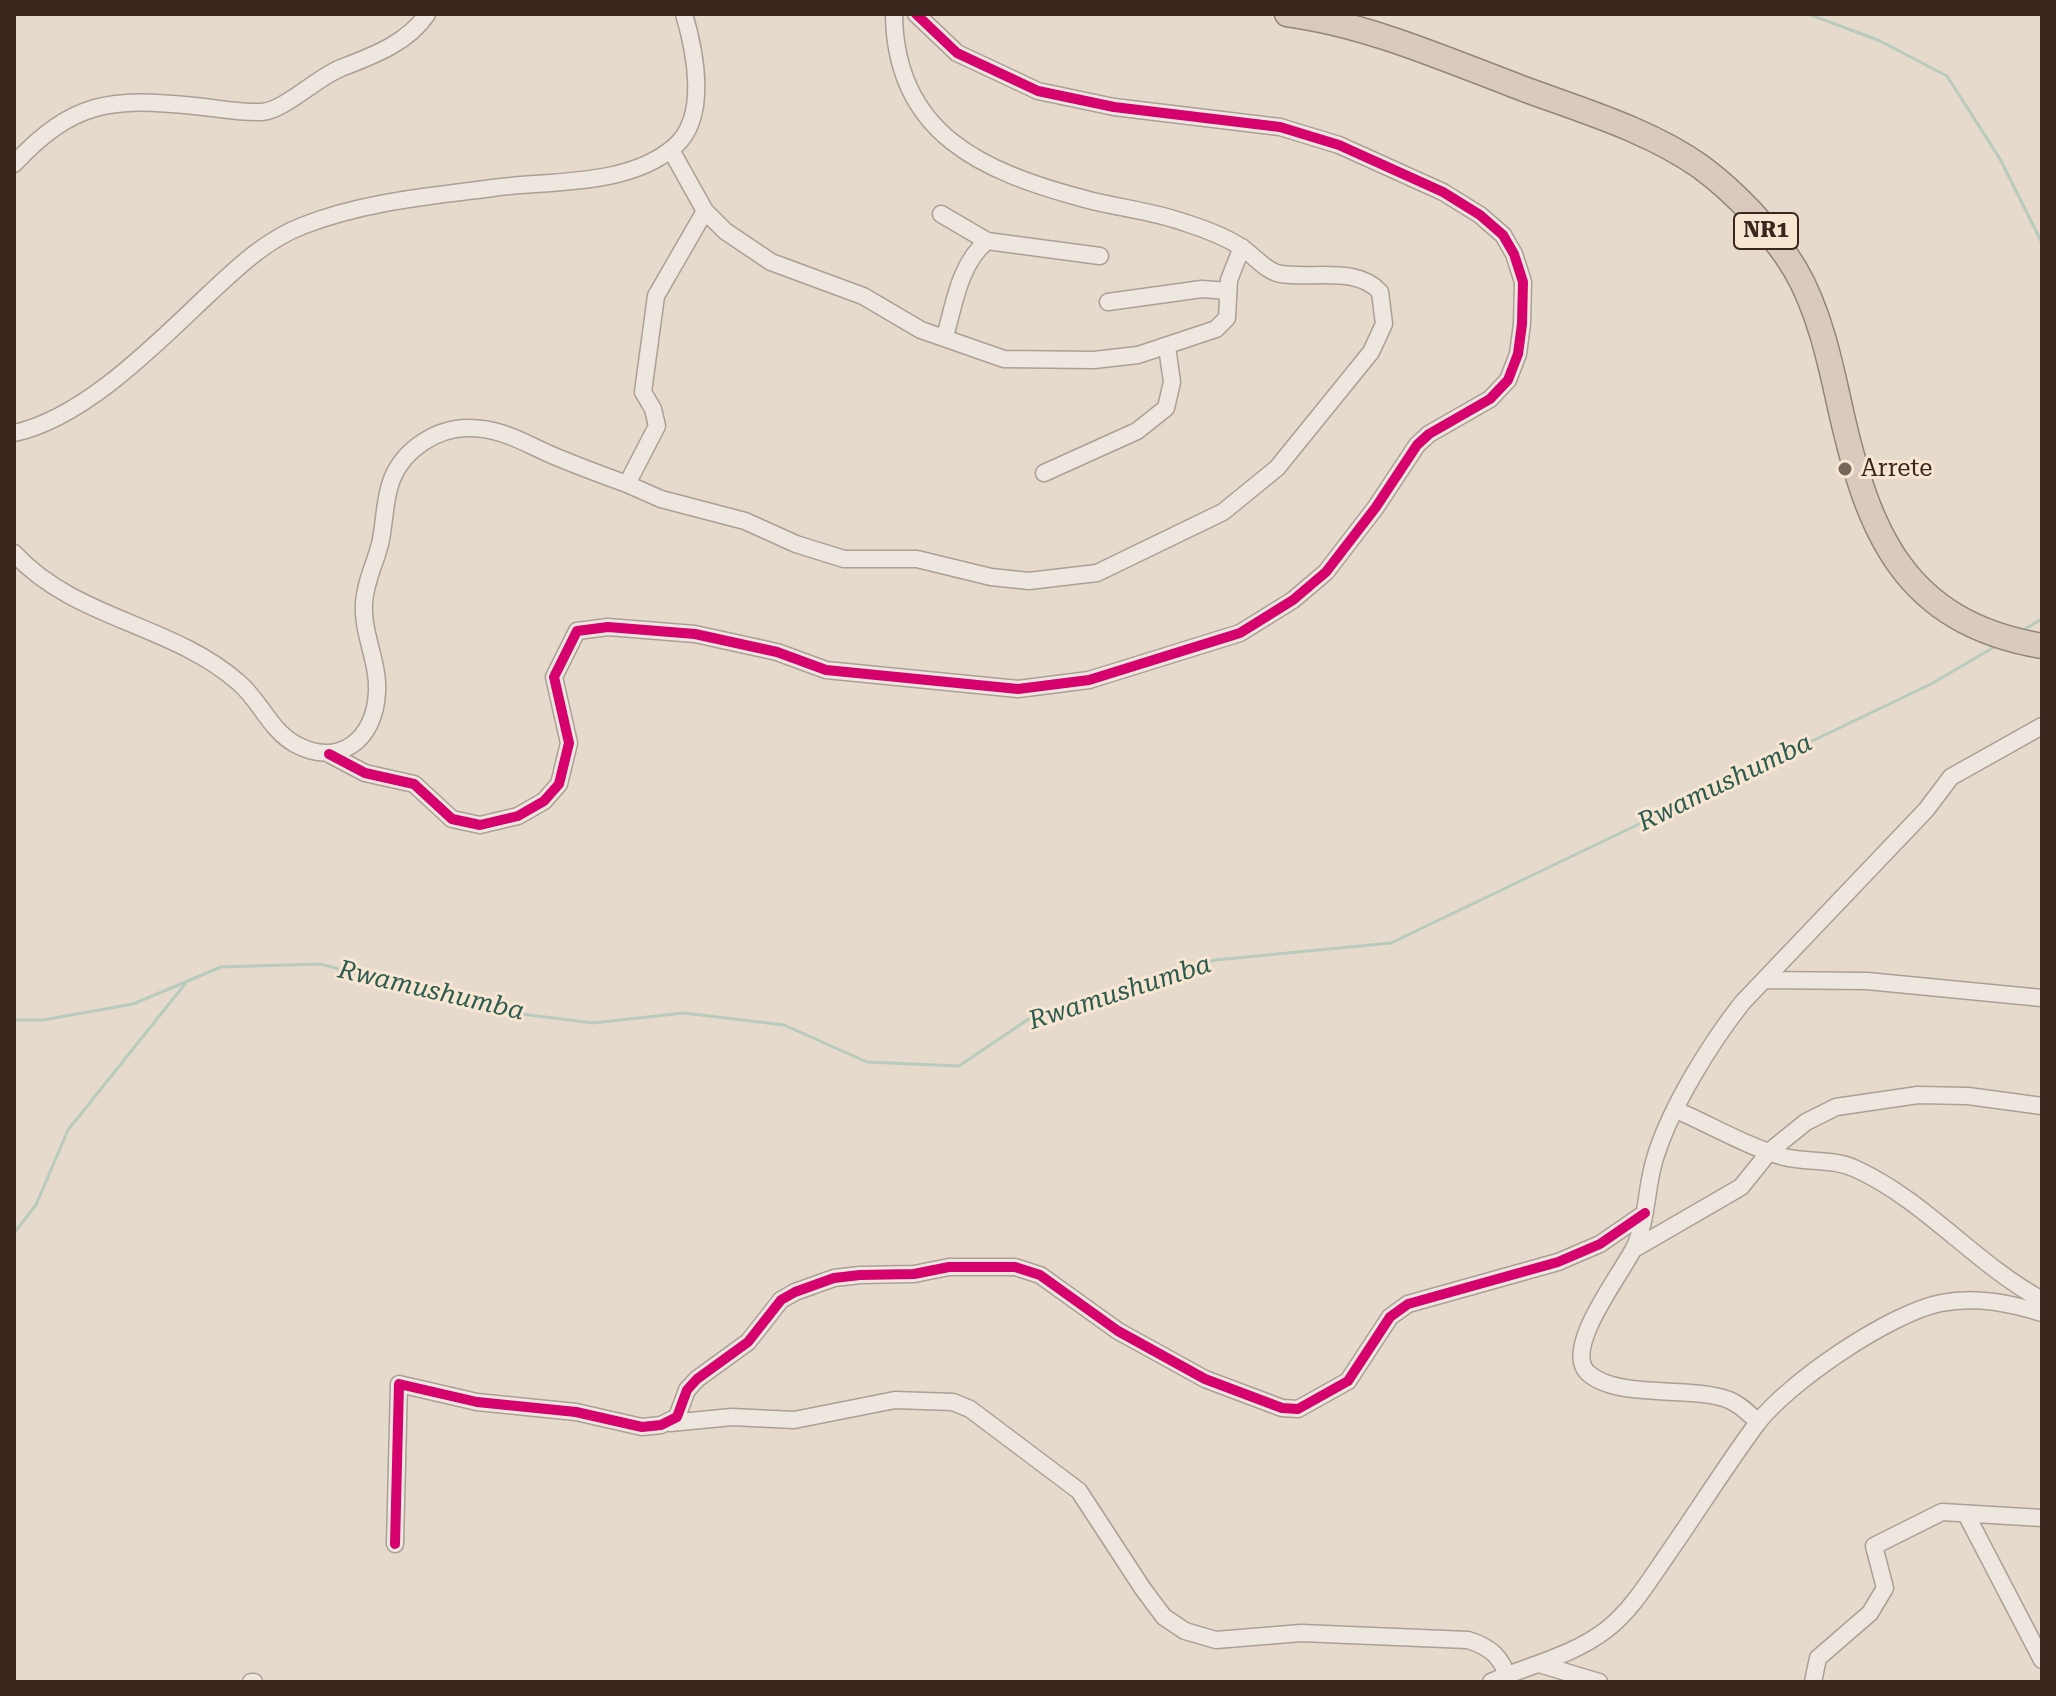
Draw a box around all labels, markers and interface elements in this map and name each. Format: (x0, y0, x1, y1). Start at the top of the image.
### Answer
road number: NR1 (1734, 213, 1798, 249)
place label: Arrete (1861, 455, 1932, 483)
marker: Arrete (1836, 460, 1854, 478)
water label: Rwamushumba (1633, 727, 1817, 839)
water label: Rwamushumba (1025, 949, 1215, 1037)
water label: Rwamushumba (335, 954, 527, 1028)

